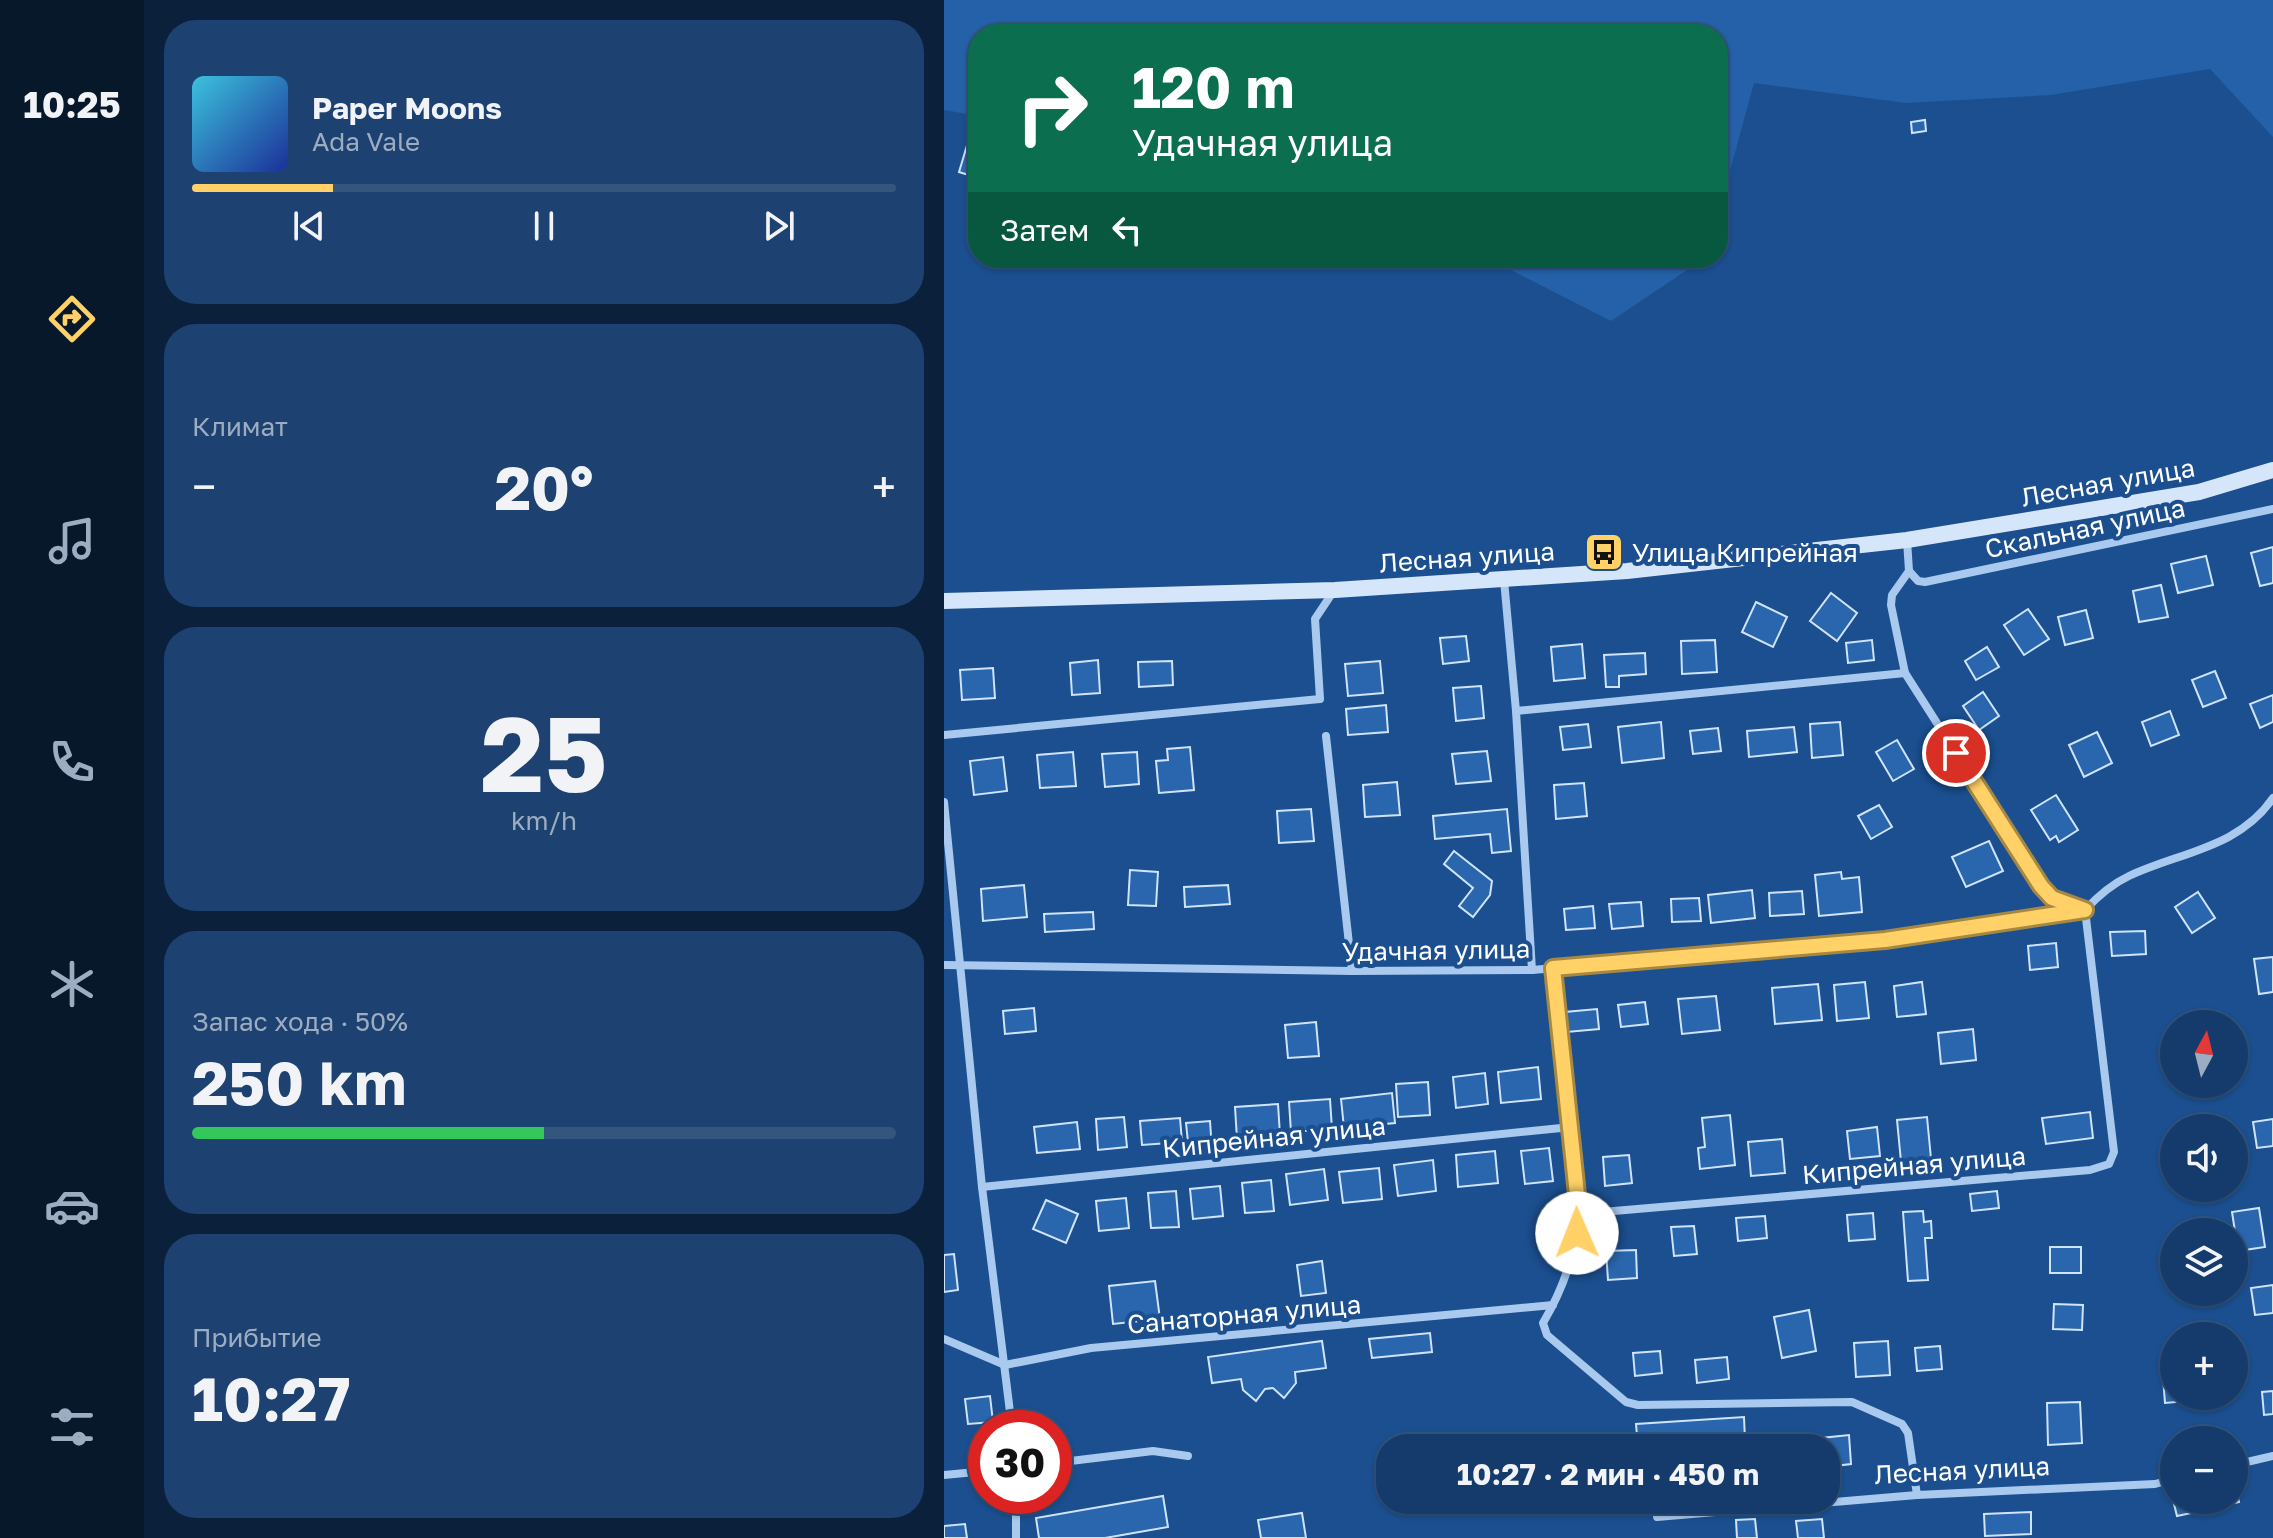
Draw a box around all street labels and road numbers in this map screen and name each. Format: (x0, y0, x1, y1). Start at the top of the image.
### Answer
street label: Лесная улица (2019, 451, 2197, 513)
street label: Скальная улица (1982, 492, 2188, 564)
street label: Лесная улица (1378, 535, 1556, 579)
street label: Удачная улица (1341, 933, 1531, 967)
street label: Кипрейная улица (1161, 1110, 1387, 1164)
street label: Кипрейная улица (1801, 1140, 2027, 1190)
street label: Санаторная улица (1126, 1288, 1362, 1340)
street label: Лесная улица (1873, 1450, 2051, 1490)

